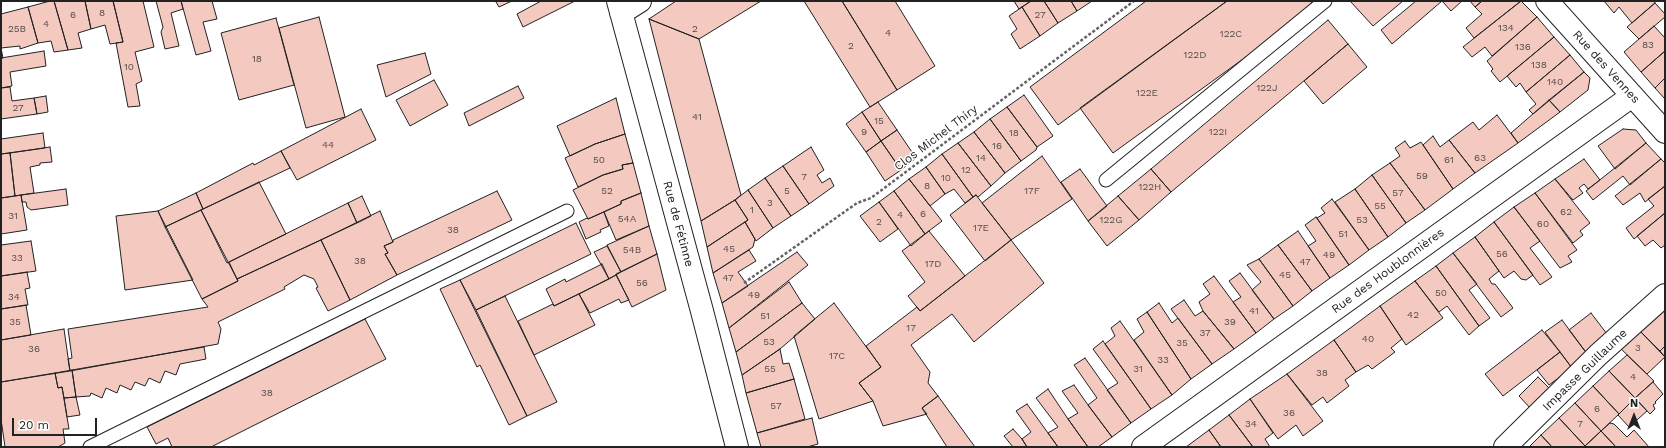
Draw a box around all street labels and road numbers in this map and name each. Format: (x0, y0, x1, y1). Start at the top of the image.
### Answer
street label: Rue des Vennes (1569, 27, 1643, 107)
street label: Clos Michel Thiry (892, 102, 980, 174)
street label: Rue de Fétinne (660, 180, 696, 268)
street label: Rue des Houblonnières (1329, 225, 1447, 317)
street label: Impasse Guillaume (1540, 326, 1630, 414)

